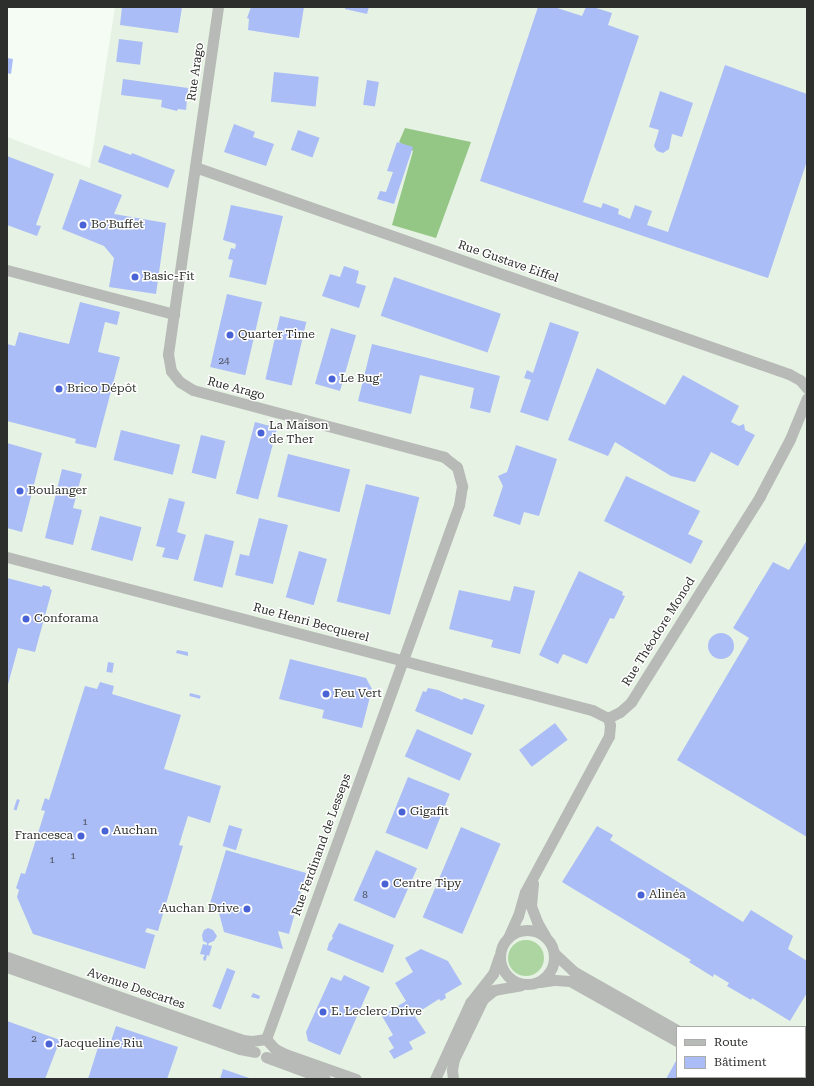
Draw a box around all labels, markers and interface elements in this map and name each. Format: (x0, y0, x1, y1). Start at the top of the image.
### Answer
street label: Rue Arago (185, 42, 207, 102)
place label: Bo'Buffet (91, 218, 144, 232)
marker: Bo'Buffet (78, 220, 88, 230)
street label: Rue Gustave Eiffel (456, 238, 560, 286)
place label: Basic-Fit (143, 270, 195, 284)
marker: Basic-Fit (130, 272, 140, 282)
place label: Quarter Time (238, 328, 315, 342)
marker: Quarter Time (225, 330, 235, 340)
house number: 24 (218, 355, 230, 367)
place label: Le Bug' (340, 372, 382, 386)
street label: Rue Arago (206, 374, 266, 404)
marker: Le Bug' (327, 374, 337, 384)
place label: Brico Dépôt (67, 382, 137, 396)
marker: Brico Dépôt (54, 384, 64, 394)
place label: La Maison de Ther (269, 419, 329, 447)
marker: La Maison de Ther (256, 428, 266, 438)
place label: Boulanger (28, 484, 87, 498)
marker: Boulanger (15, 486, 25, 496)
street label: Rue Théodore Monod (620, 575, 698, 689)
street label: Rue Henri Becquerel (251, 601, 371, 645)
place label: Conforama (34, 612, 99, 626)
marker: Conforama (21, 614, 31, 624)
place label: Feu Vert (334, 687, 382, 701)
marker: Feu Vert (321, 689, 331, 699)
street label: Rue Ferdinand de Lesseps (290, 772, 354, 918)
place label: Gigafit (410, 805, 449, 819)
marker: Gigafit (397, 807, 407, 817)
house number: 1 (82, 816, 88, 828)
place label: Auchan (113, 824, 157, 838)
marker: Auchan (100, 826, 110, 836)
place label: Francesca (15, 829, 73, 843)
marker: Francesca (76, 831, 86, 841)
house number: 1 (70, 850, 76, 862)
house number: 1 (49, 854, 55, 866)
place label: Centre Tipy (393, 877, 461, 891)
marker: Centre Tipy (380, 879, 390, 889)
place label: Alinéa (649, 888, 686, 902)
house number: 8 (362, 889, 368, 901)
marker: Alinéa (636, 890, 646, 900)
place label: Auchan Drive (160, 902, 239, 916)
marker: Auchan Drive (242, 904, 252, 914)
street label: Avenue Descartes (85, 965, 187, 1013)
place label: E. Leclerc Drive (331, 1005, 422, 1019)
marker: E. Leclerc Drive (318, 1007, 328, 1017)
legend (676, 1026, 806, 1078)
house number: 2 (31, 1033, 37, 1045)
text: Route (714, 1035, 748, 1049)
place label: Jacqueline Riu (57, 1037, 143, 1051)
marker: Jacqueline Riu (44, 1039, 54, 1049)
text: Bâtiment (714, 1055, 766, 1069)

